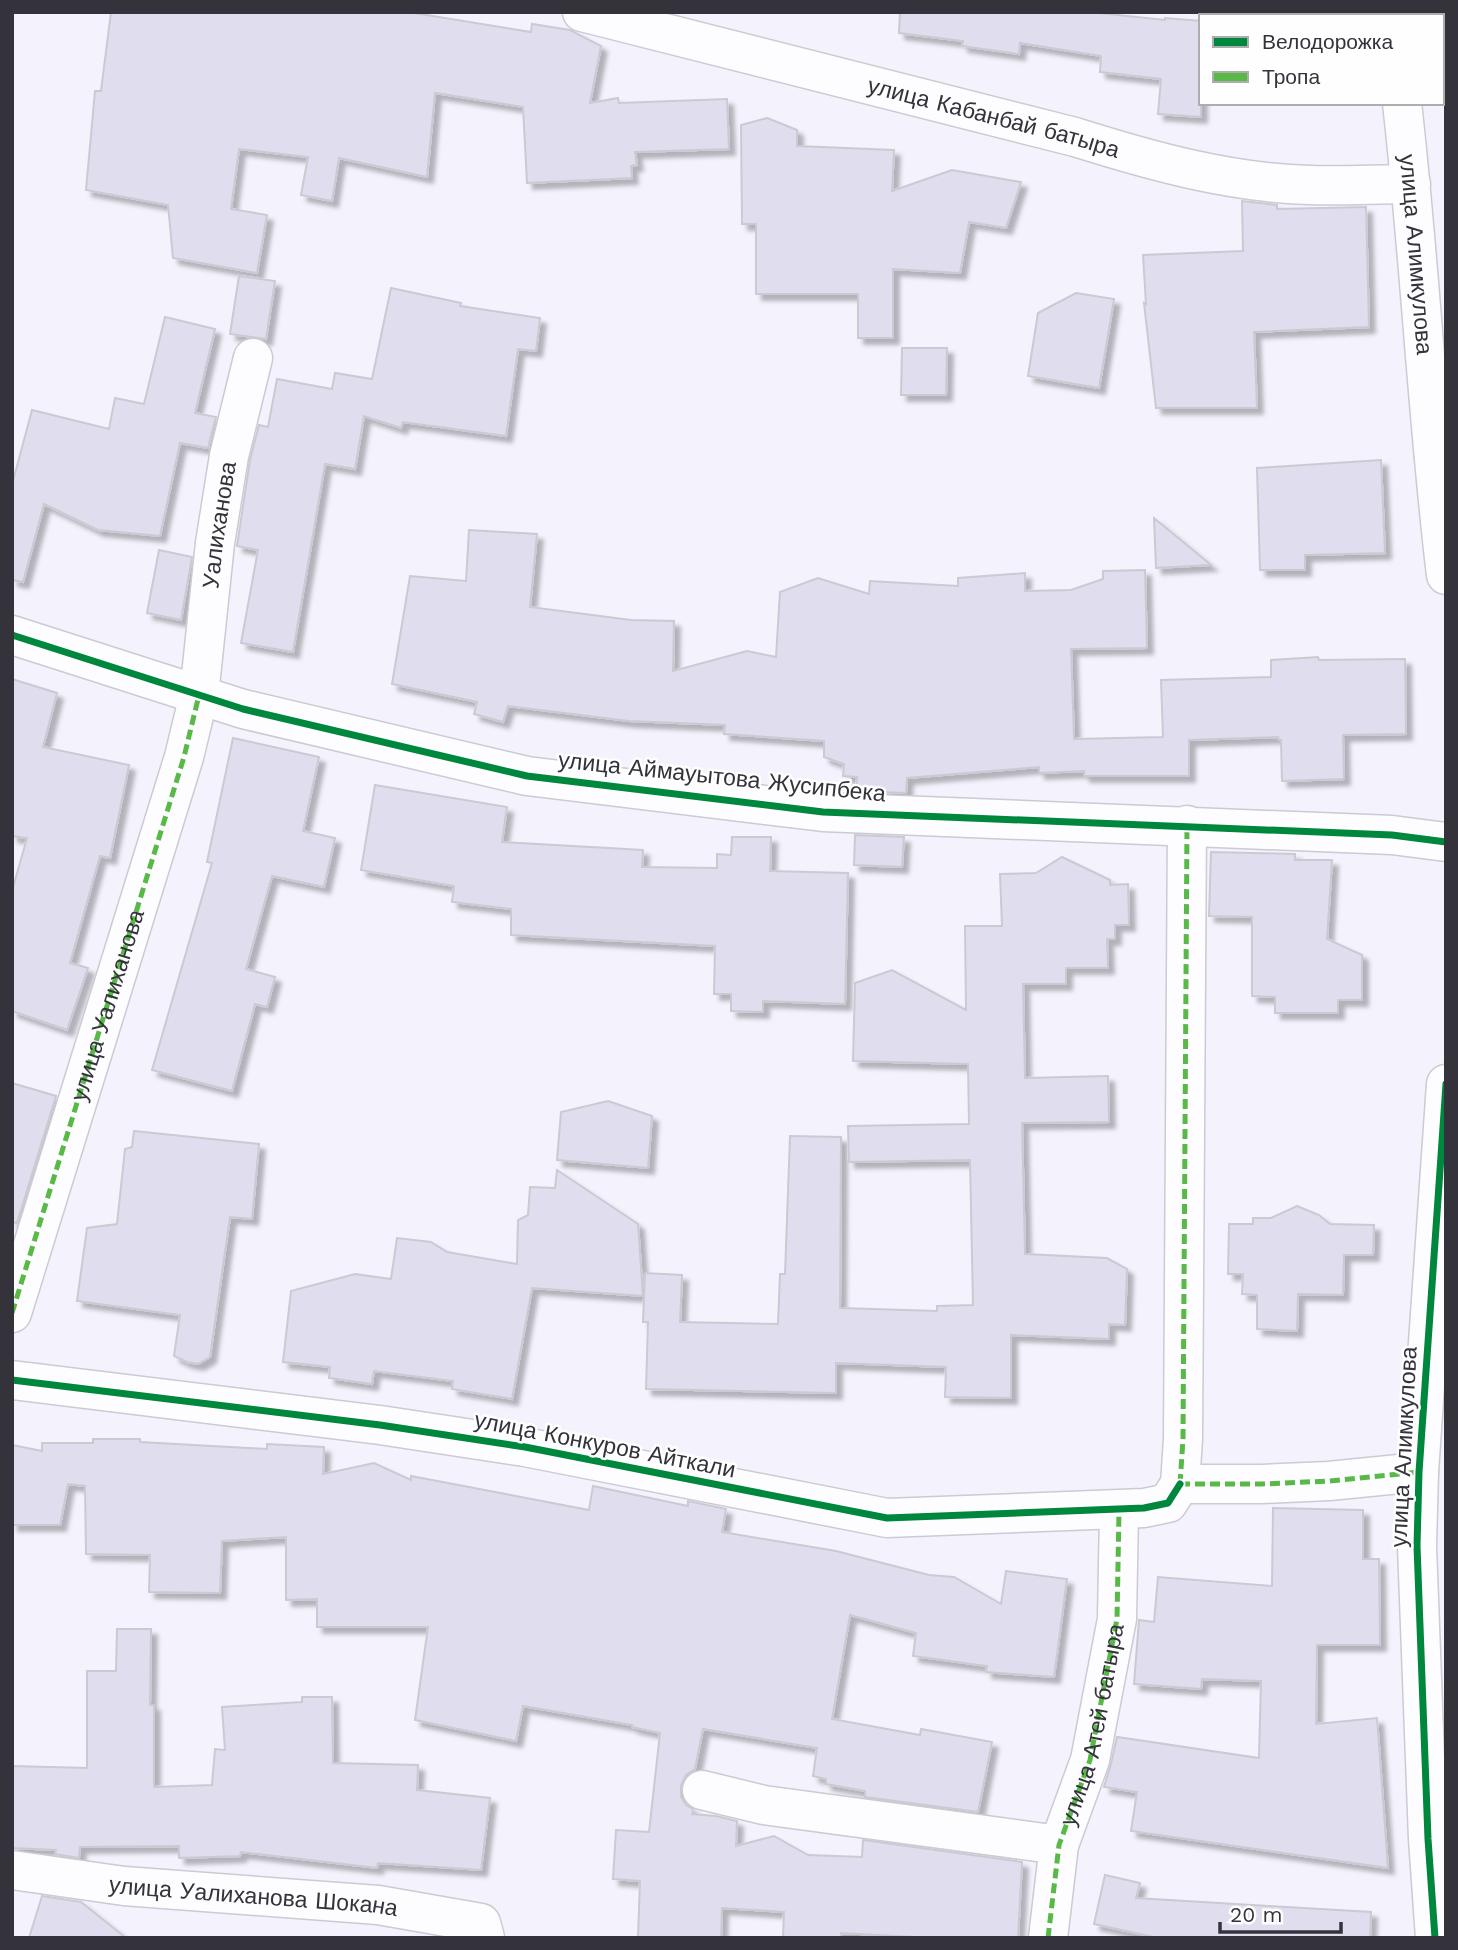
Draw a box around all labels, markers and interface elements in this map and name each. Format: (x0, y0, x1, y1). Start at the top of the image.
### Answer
legend (1199, 14, 1444, 105)
text: Велодорожка (1262, 29, 1393, 54)
text: Тропа (1262, 64, 1320, 89)
street label: улица Кабанбай батыра (865, 72, 1123, 163)
street label: улица Алимкулова (1394, 153, 1438, 356)
street label: Уалиханова (197, 459, 241, 590)
street label: улица Аймауытова Жусипбека (557, 746, 887, 808)
street label: улица Уалиханова (65, 906, 150, 1104)
street label: улица Алимкулова (1385, 1346, 1423, 1548)
street label: улица Конкуров Айткали (472, 1406, 738, 1484)
street label: улица Атей батыра (1054, 1621, 1129, 1829)
street label: улица Уалиханова Шокана (107, 1871, 400, 1922)
scale bar (1220, 1890, 1341, 1934)
text: 20 m (1230, 1902, 1282, 1927)

